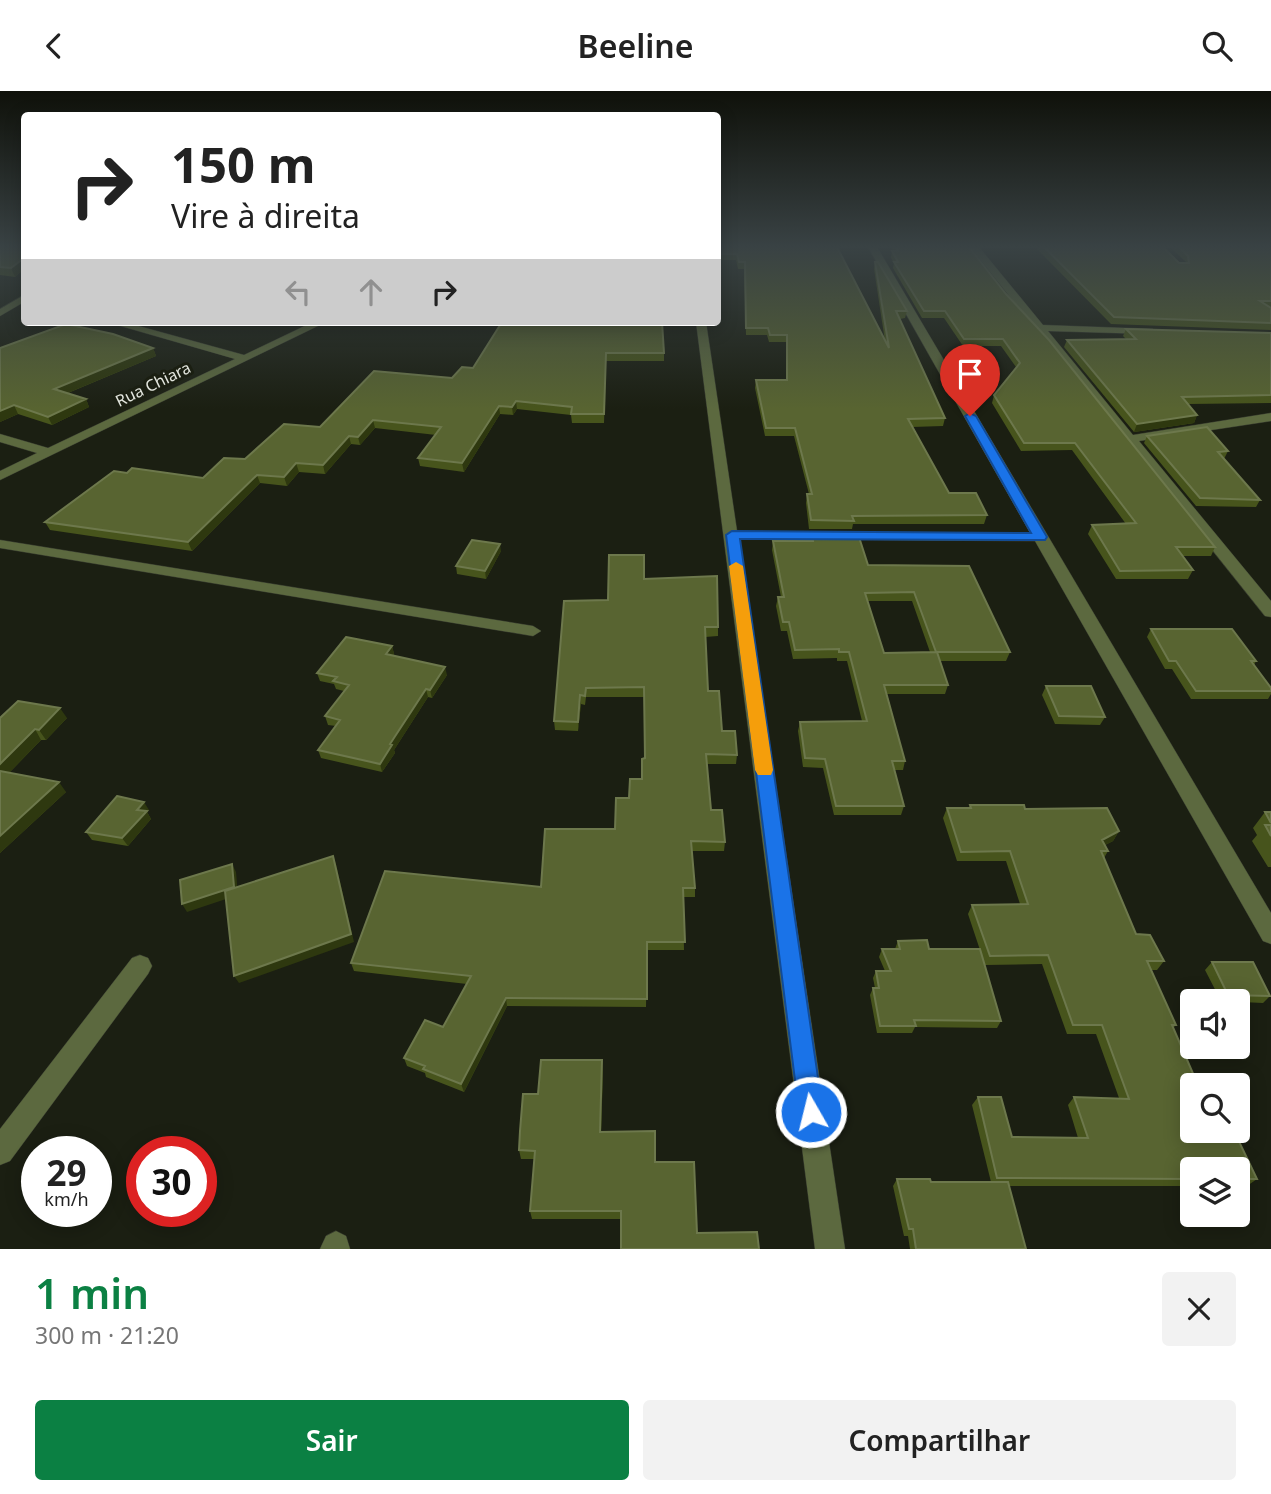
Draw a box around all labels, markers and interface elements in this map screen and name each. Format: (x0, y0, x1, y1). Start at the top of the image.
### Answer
text: Beeline (578, 24, 693, 67)
icon: back (35, 27, 73, 65)
icon: search (1198, 27, 1236, 65)
text: 150 m (171, 131, 316, 197)
icon: right (56, 140, 147, 231)
text: Vire à direita (171, 194, 360, 237)
icon: left (279, 273, 317, 311)
icon: ahead (352, 273, 390, 311)
icon: right (425, 273, 463, 311)
pin (940, 344, 1000, 416)
icon: arrive (951, 355, 989, 393)
street label: Rua Chiara (112, 356, 194, 412)
map controls (1180, 989, 1250, 1227)
button: sound (1180, 989, 1250, 1059)
button: search (1180, 1073, 1250, 1143)
position arrow (774, 1075, 848, 1149)
speed limit sign: 30 (126, 1136, 217, 1227)
text: 29 (46, 1149, 87, 1196)
button: layers (1180, 1157, 1250, 1227)
text: km/h (44, 1187, 89, 1211)
text: 1 min (35, 1264, 149, 1321)
button: close (1162, 1272, 1236, 1346)
text: 300 m · 21:20 (35, 1319, 179, 1351)
button: Sair (35, 1400, 629, 1480)
button: Compartilhar (643, 1400, 1236, 1480)

